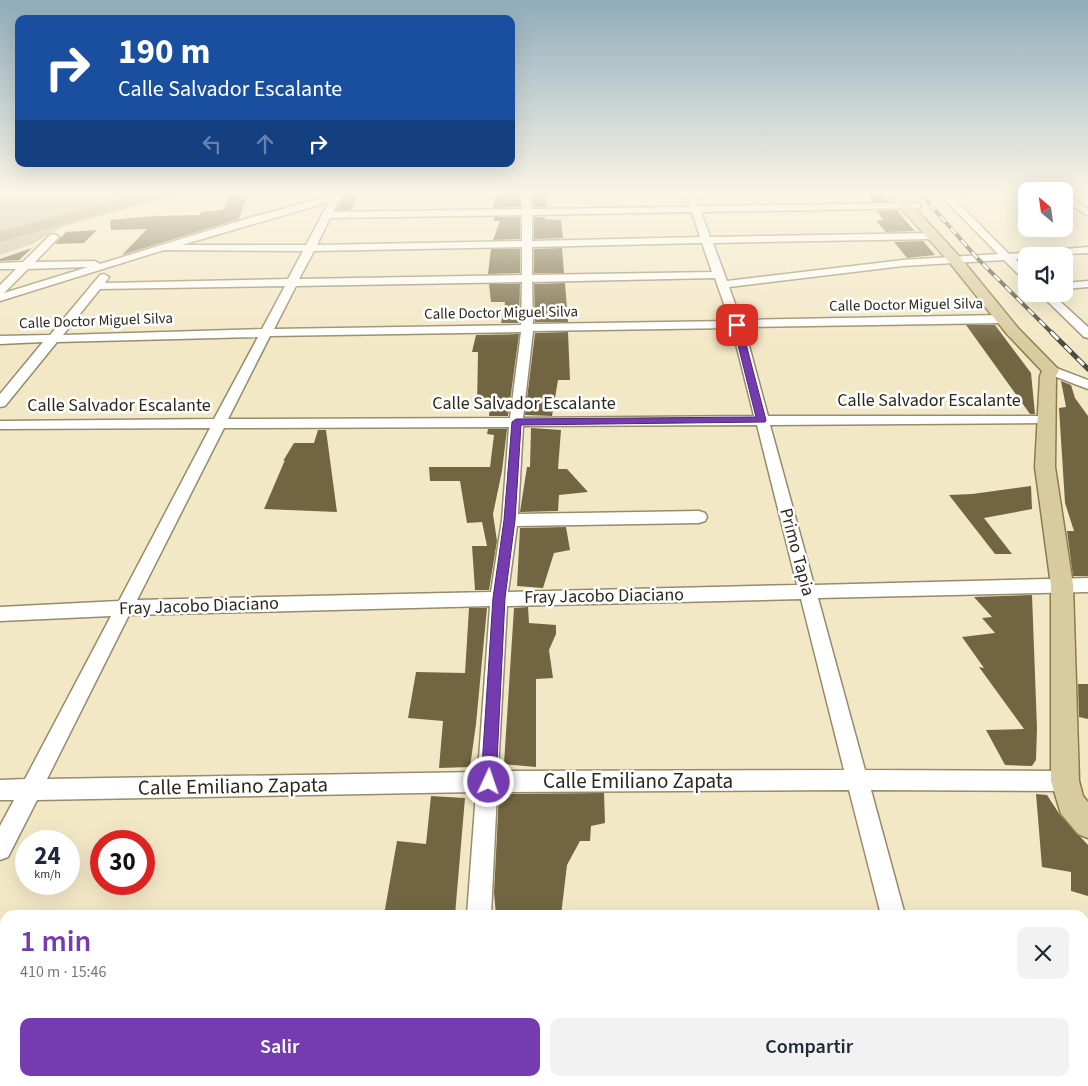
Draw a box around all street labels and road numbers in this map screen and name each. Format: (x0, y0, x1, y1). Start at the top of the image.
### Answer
street label: Calle Doctor Miguel Silva (829, 293, 983, 317)
street label: Calle Doctor Miguel Silva (424, 301, 578, 325)
street label: Calle Doctor Miguel Silva (19, 308, 173, 334)
street label: Calle Salvador Escalante (837, 388, 1021, 413)
street label: Calle Salvador Escalante (432, 391, 616, 416)
street label: Calle Salvador Escalante (27, 393, 211, 418)
street label: Primo Tapia (773, 505, 821, 599)
street label: Fray Jacobo Diaciano (524, 582, 684, 610)
street label: Fray Jacobo Diaciano (119, 591, 279, 621)
street label: Calle Emiliano Zapata (543, 766, 733, 796)
street label: Calle Emiliano Zapata (138, 769, 328, 803)

